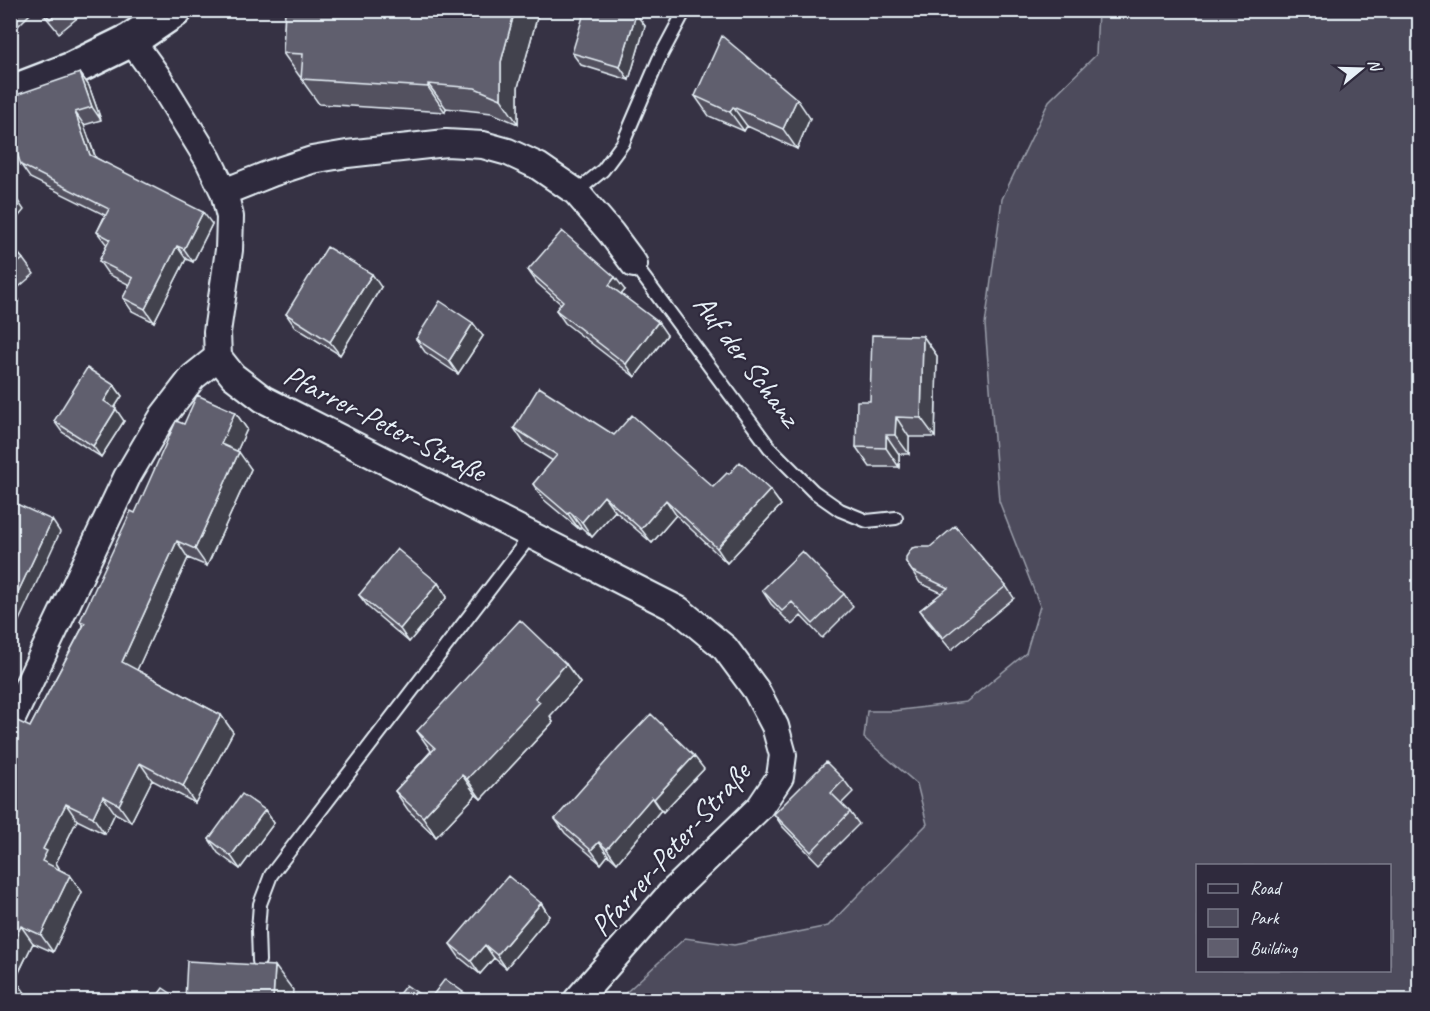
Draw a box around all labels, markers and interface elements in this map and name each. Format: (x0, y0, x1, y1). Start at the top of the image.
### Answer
north arrow (1331, 39, 1391, 99)
text: N (1363, 57, 1386, 75)
street label: Auf der Schanz (685, 287, 811, 436)
street label: Pfarrer-Peter-Straße (278, 356, 494, 491)
street label: Pfarrer-Peter-Straße (582, 752, 760, 944)
legend (1196, 864, 1391, 972)
text: Road (1250, 877, 1283, 899)
text: Park (1250, 907, 1280, 929)
text: Building (1250, 937, 1299, 959)

